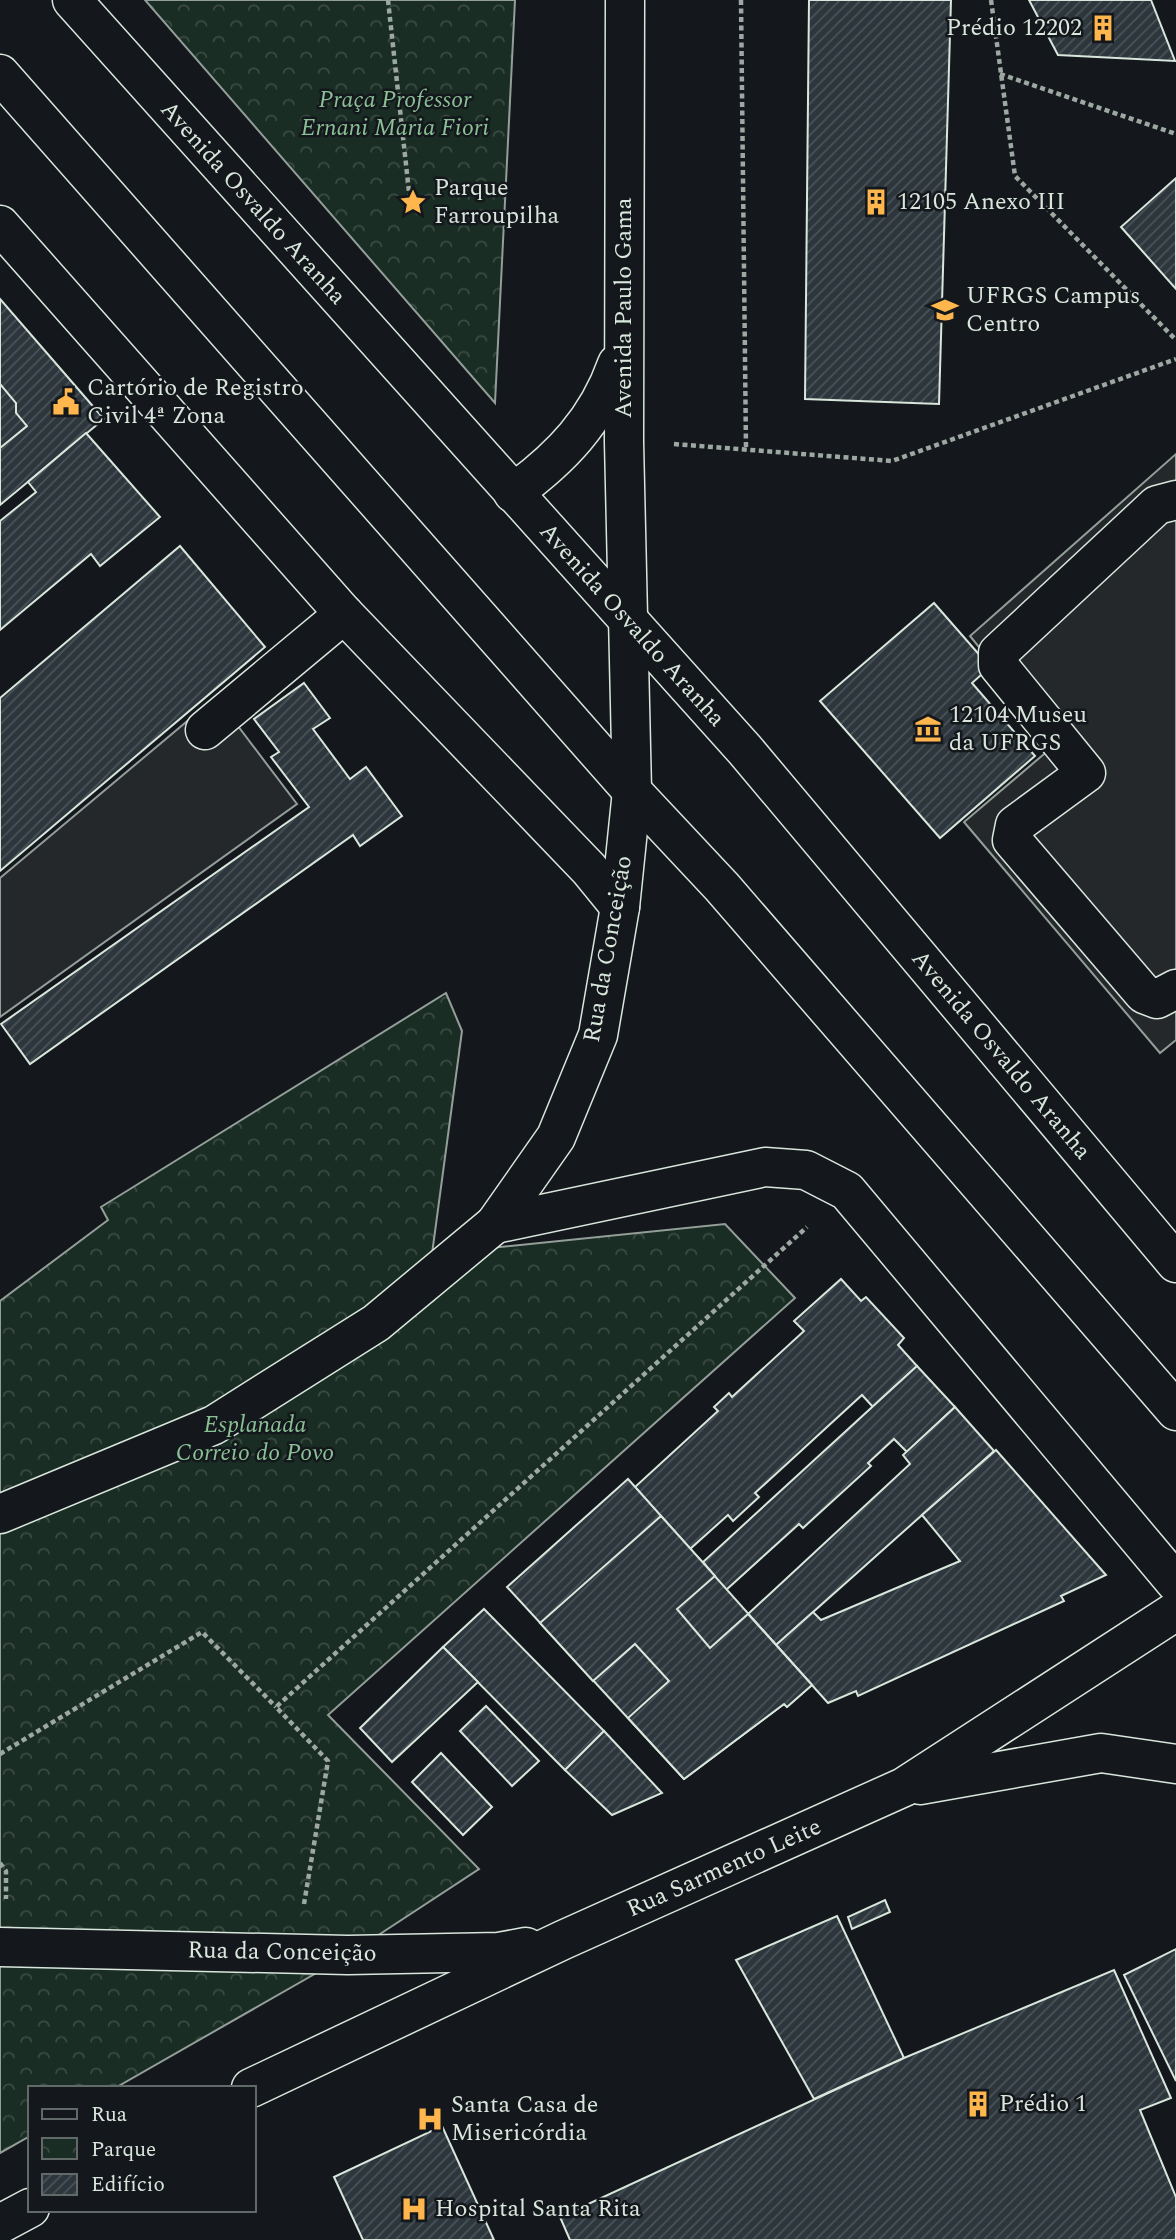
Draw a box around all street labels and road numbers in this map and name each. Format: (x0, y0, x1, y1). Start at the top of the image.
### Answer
street label: Avenida Osvaldo Aranha (151, 93, 355, 313)
street label: Avenida Paulo Gama (606, 197, 642, 419)
street label: Avenida Osvaldo Aranha (530, 515, 734, 735)
street label: Rua da Conceição (574, 853, 642, 1045)
street label: Avenida Osvaldo Aranha (902, 942, 1100, 1168)
street label: Rua Sarmento Leite (621, 1809, 827, 1927)
street label: Rua da Conceição (187, 1932, 377, 1972)

